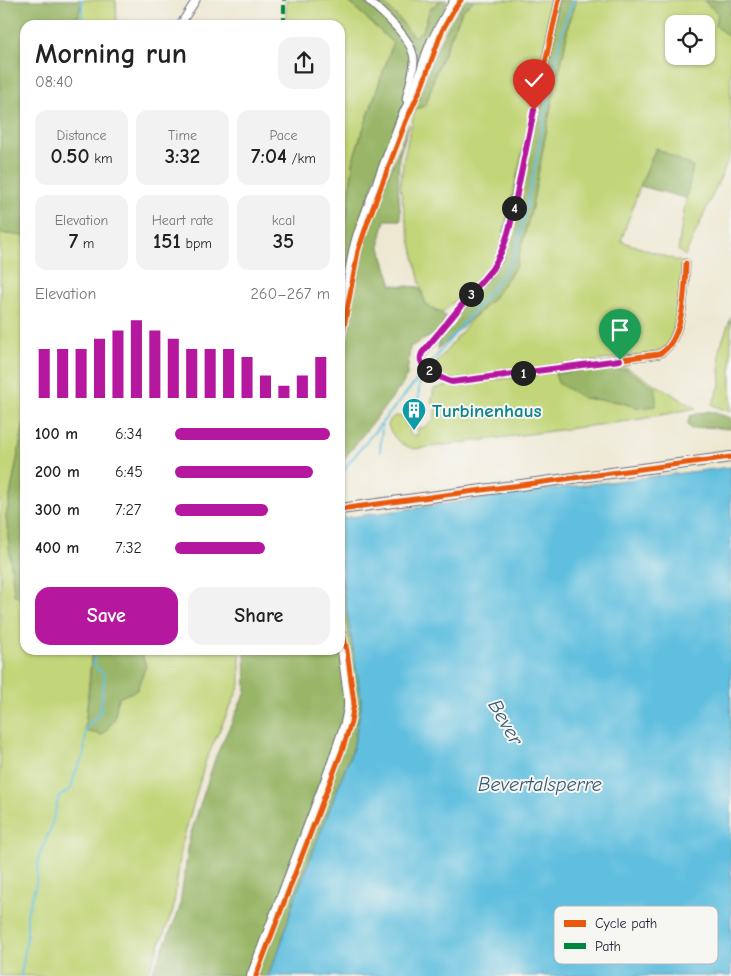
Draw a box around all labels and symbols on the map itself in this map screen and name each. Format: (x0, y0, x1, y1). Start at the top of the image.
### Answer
pin (513, 59, 555, 110)
pin: 4 (502, 196, 526, 220)
pin: 3 (458, 282, 484, 306)
pin (599, 309, 641, 360)
pin: 2 (416, 358, 442, 382)
pin: 1 (510, 360, 536, 386)
building icon: Turbinenhaus (401, 397, 427, 431)
place label: Turbinenhaus (432, 400, 542, 422)
water label: Bever (483, 695, 528, 750)
water label: Bevertalsperre (478, 773, 602, 796)
legend (554, 906, 718, 964)
text: Cycle path (595, 915, 657, 932)
text: Path (595, 938, 621, 955)

